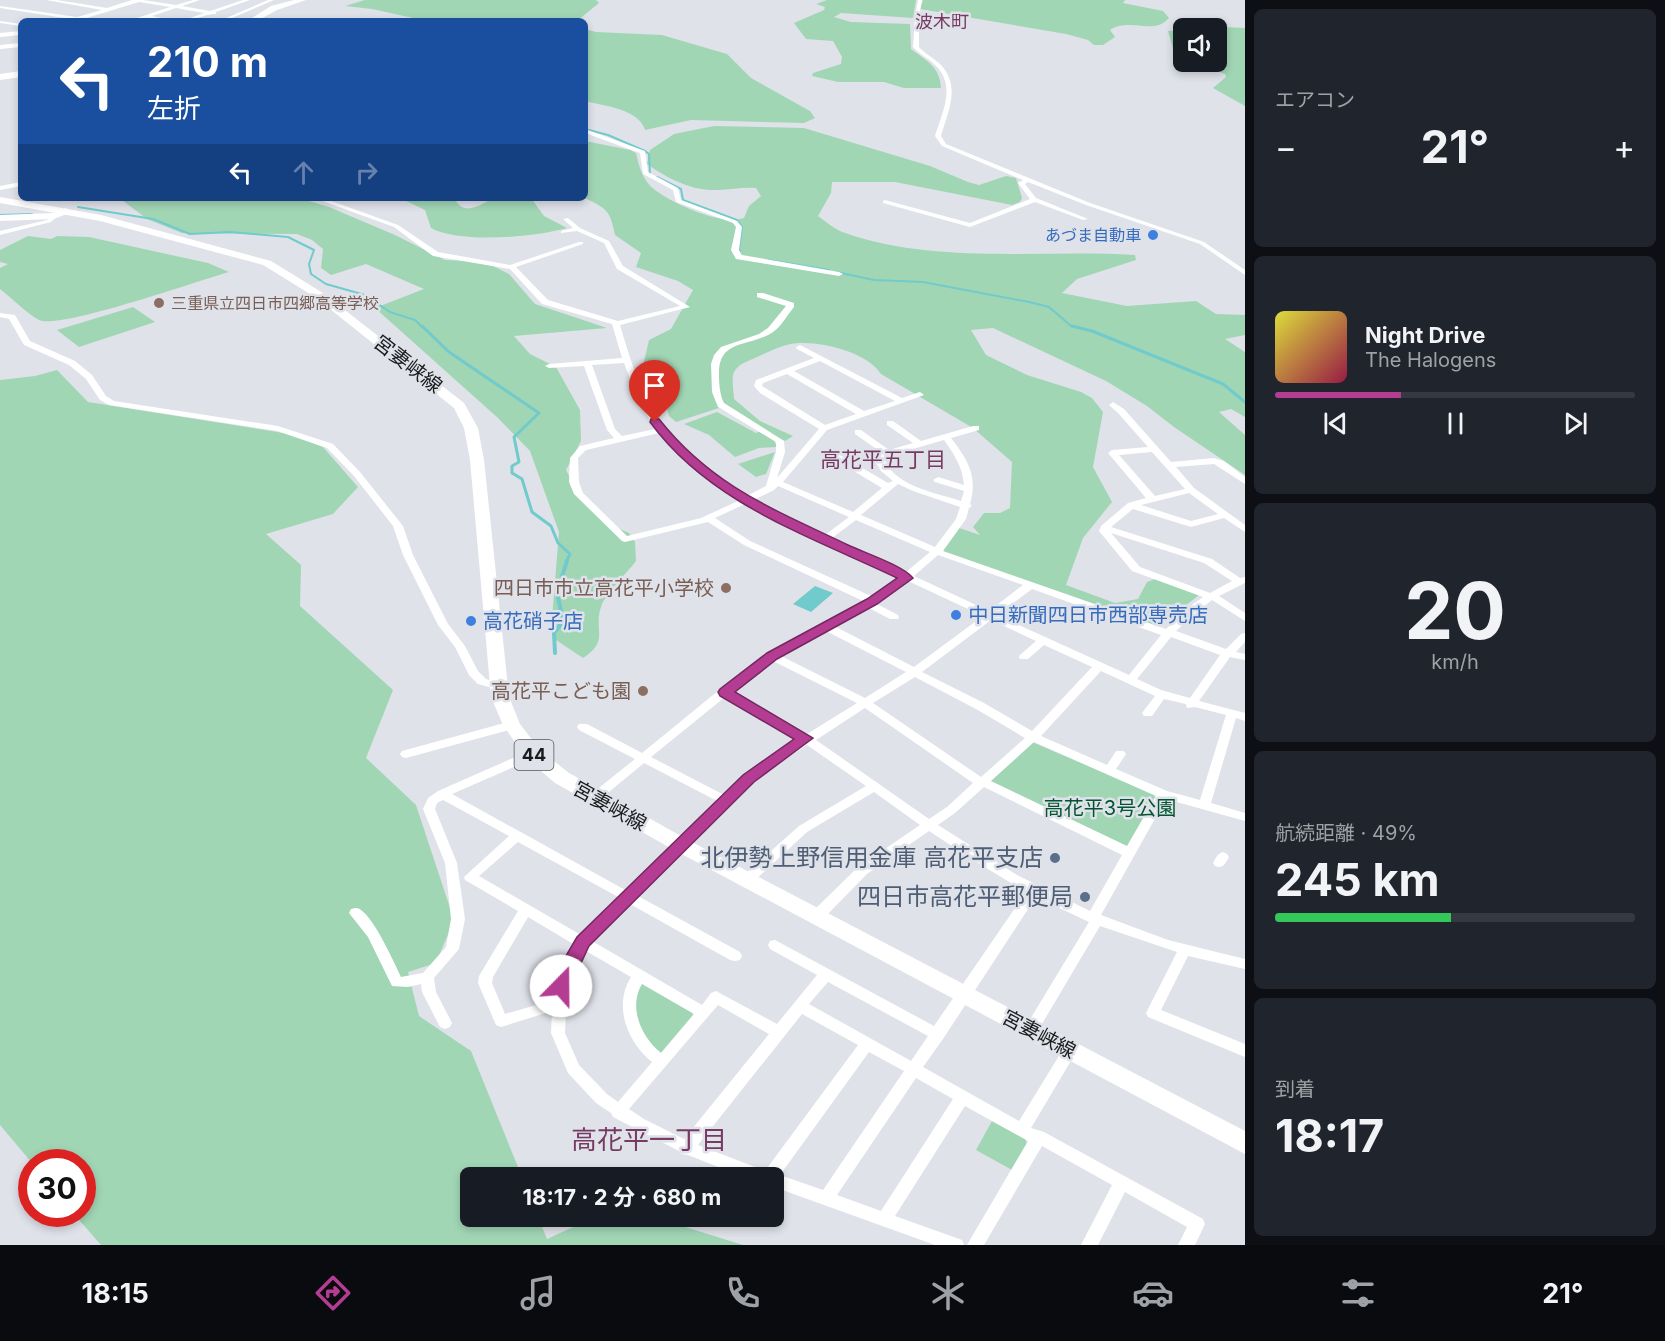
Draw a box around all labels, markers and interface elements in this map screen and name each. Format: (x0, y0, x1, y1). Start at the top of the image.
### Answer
district label: 波木町 (915, 11, 969, 32)
map controls (1173, 18, 1227, 72)
button: sound (1173, 18, 1227, 72)
text: 210 m (147, 36, 268, 87)
icon: left (48, 42, 126, 120)
text: エアコン (1275, 88, 1355, 112)
text: 左折 (147, 92, 201, 125)
text: 21° (1421, 119, 1489, 174)
text: − (1275, 127, 1297, 167)
text: + (1613, 127, 1635, 167)
icon: left (224, 156, 257, 189)
icon: ahead (287, 156, 320, 189)
icon: right (350, 156, 383, 189)
place label: あづま自動車 (1045, 225, 1141, 245)
marker: あづま自動車 (1146, 228, 1160, 242)
place label: 三重県立四日市四郷高等学校 (171, 293, 379, 313)
marker: 三重県立四日市四郷高等学校 (152, 296, 166, 310)
text: Night Drive (1365, 322, 1485, 348)
street label: 宮妻峡線 (369, 330, 447, 398)
text: The Halogens (1365, 348, 1496, 372)
pin (629, 360, 680, 422)
icon: arrive (638, 369, 671, 402)
icon: previous (1319, 407, 1352, 440)
icon: pause (1439, 407, 1472, 440)
icon: next (1559, 407, 1592, 440)
district label: 高花平五丁目 (820, 447, 946, 472)
text: 20 (1404, 563, 1506, 658)
place label: 四日市市立高花平小学校 (494, 576, 714, 600)
marker: 四日市市立高花平小学校 (719, 581, 733, 595)
place label: 中日新聞四日市西部専売店 (968, 603, 1208, 627)
marker: 中日新聞四日市西部専売店 (949, 608, 963, 622)
place label: 高花硝子店 (483, 609, 583, 633)
marker: 高花硝子店 (464, 614, 478, 628)
text: km/h (1431, 650, 1479, 674)
place label: 高花平こども園 (491, 679, 631, 703)
marker: 高花平こども園 (636, 684, 650, 698)
road number: 44 (514, 740, 554, 770)
street label: 宮妻峡線 (569, 776, 651, 836)
park label: 高花平3号公園 (1044, 796, 1176, 820)
text: 航続距離 · 49% (1275, 821, 1417, 845)
place label: 北伊勢上野信用金庫 高花平支店 (700, 843, 1043, 872)
marker: 北伊勢上野信用金庫 高花平支店 (1048, 851, 1062, 865)
text: 245 km (1275, 852, 1440, 907)
place label: 四日市高花平郵便局 (857, 882, 1073, 911)
marker: 四日市高花平郵便局 (1078, 890, 1092, 904)
position arrow (529, 954, 593, 1018)
street label: 宮妻峡線 (998, 1005, 1080, 1063)
text: 到着 (1275, 1077, 1315, 1101)
text: 18:17 (1275, 1108, 1384, 1163)
district label: 高花平一丁目 (571, 1124, 727, 1155)
speed limit sign: 30 (18, 1149, 96, 1227)
text: 18:17 · 2 分 · 680 m (523, 1184, 721, 1210)
icon: directions (312, 1272, 354, 1314)
icon: music (517, 1272, 559, 1314)
icon: phone (722, 1272, 764, 1314)
icon: climate (927, 1272, 969, 1314)
icon: car (1132, 1272, 1174, 1314)
icon: filters (1337, 1272, 1379, 1314)
text: 18:15 (82, 1277, 149, 1310)
text: 21° (1542, 1277, 1583, 1310)

